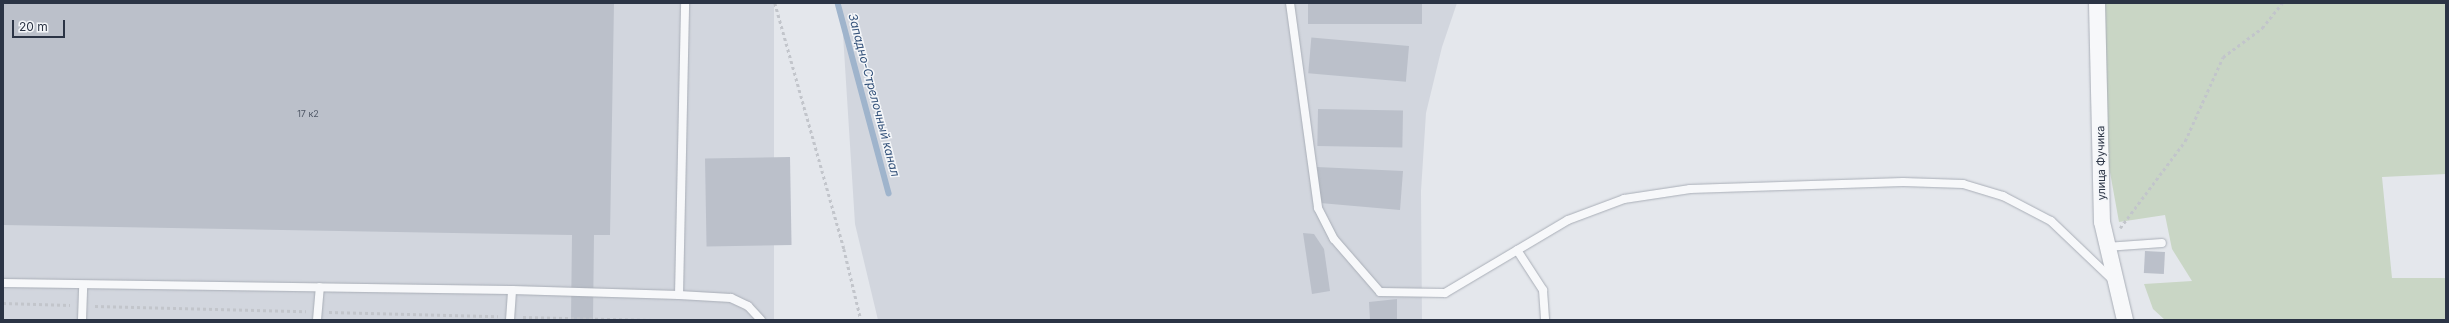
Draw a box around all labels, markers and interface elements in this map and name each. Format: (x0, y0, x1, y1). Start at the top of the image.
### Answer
scale bar (14, 12, 67, 38)
water label: Западно-Стрелочный канал (845, 12, 903, 178)
text: 20 m (19, 19, 48, 34)
house number: 17 к2 (297, 109, 319, 119)
street label: улица Фучика (2094, 126, 2108, 200)

